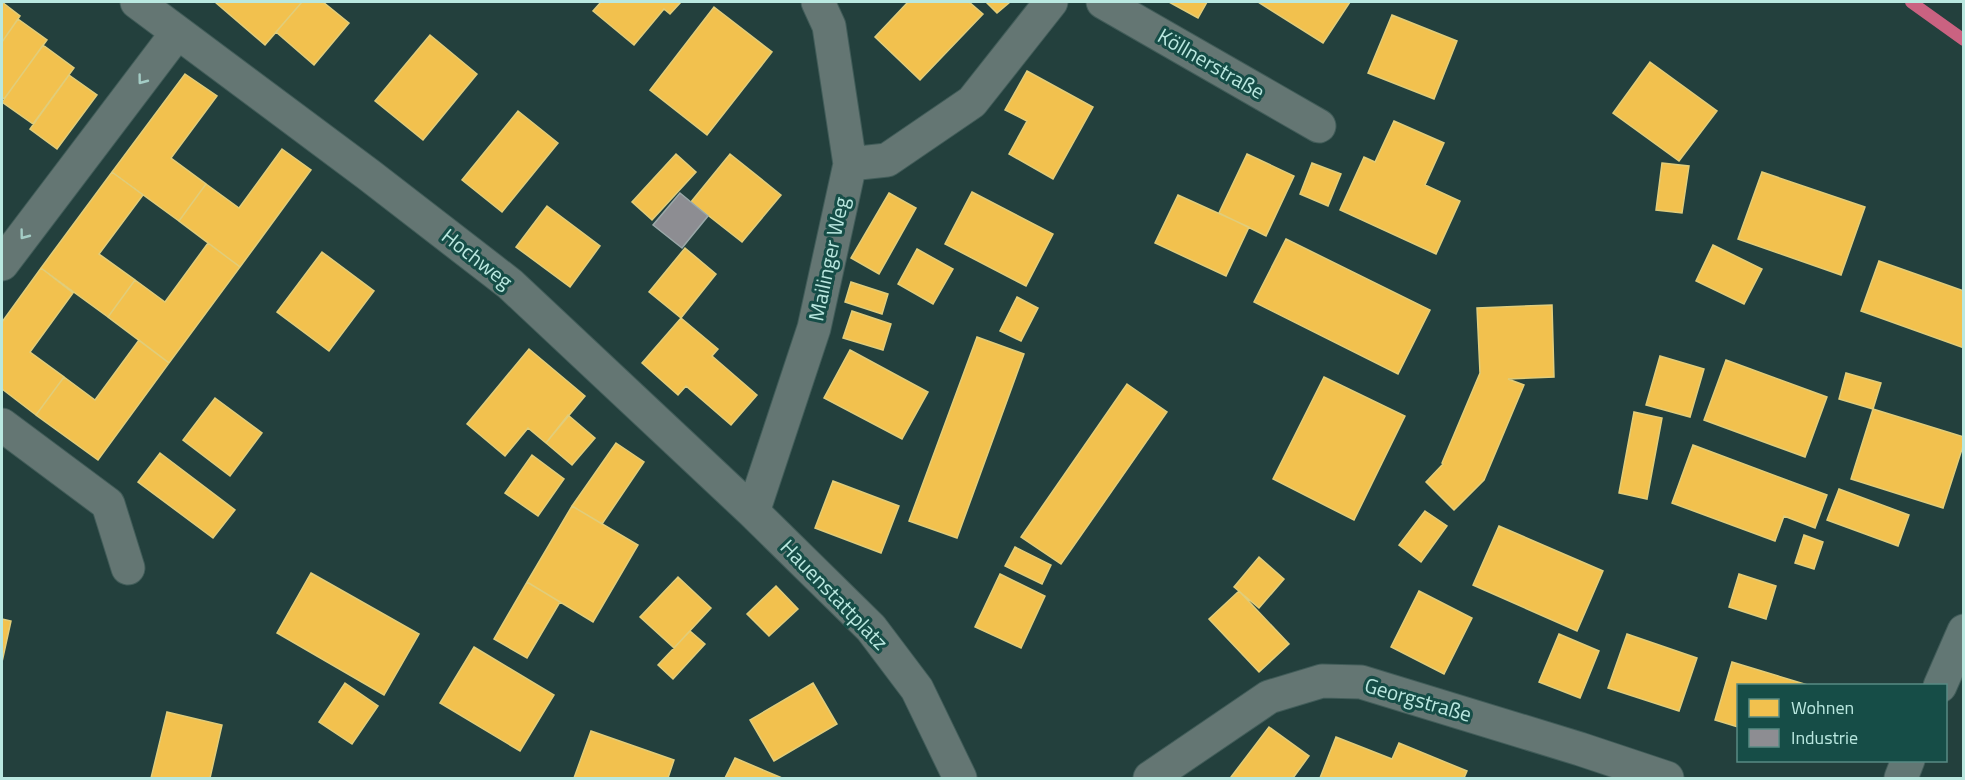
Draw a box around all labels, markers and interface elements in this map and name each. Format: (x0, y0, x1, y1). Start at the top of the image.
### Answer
street label: Köllnerstraße (1152, 19, 1271, 107)
one-way arrow (138, 73, 149, 84)
street label: Mailinger Weg (799, 193, 857, 324)
street label: Hochweg (435, 220, 520, 296)
one-way arrow (20, 228, 31, 239)
street label: Hauenstattplatz (773, 532, 896, 657)
street label: Georgstraße (1361, 668, 1476, 730)
legend (1737, 684, 1947, 762)
text: Wohnen (1791, 694, 1854, 721)
text: Industrie (1791, 724, 1858, 751)

